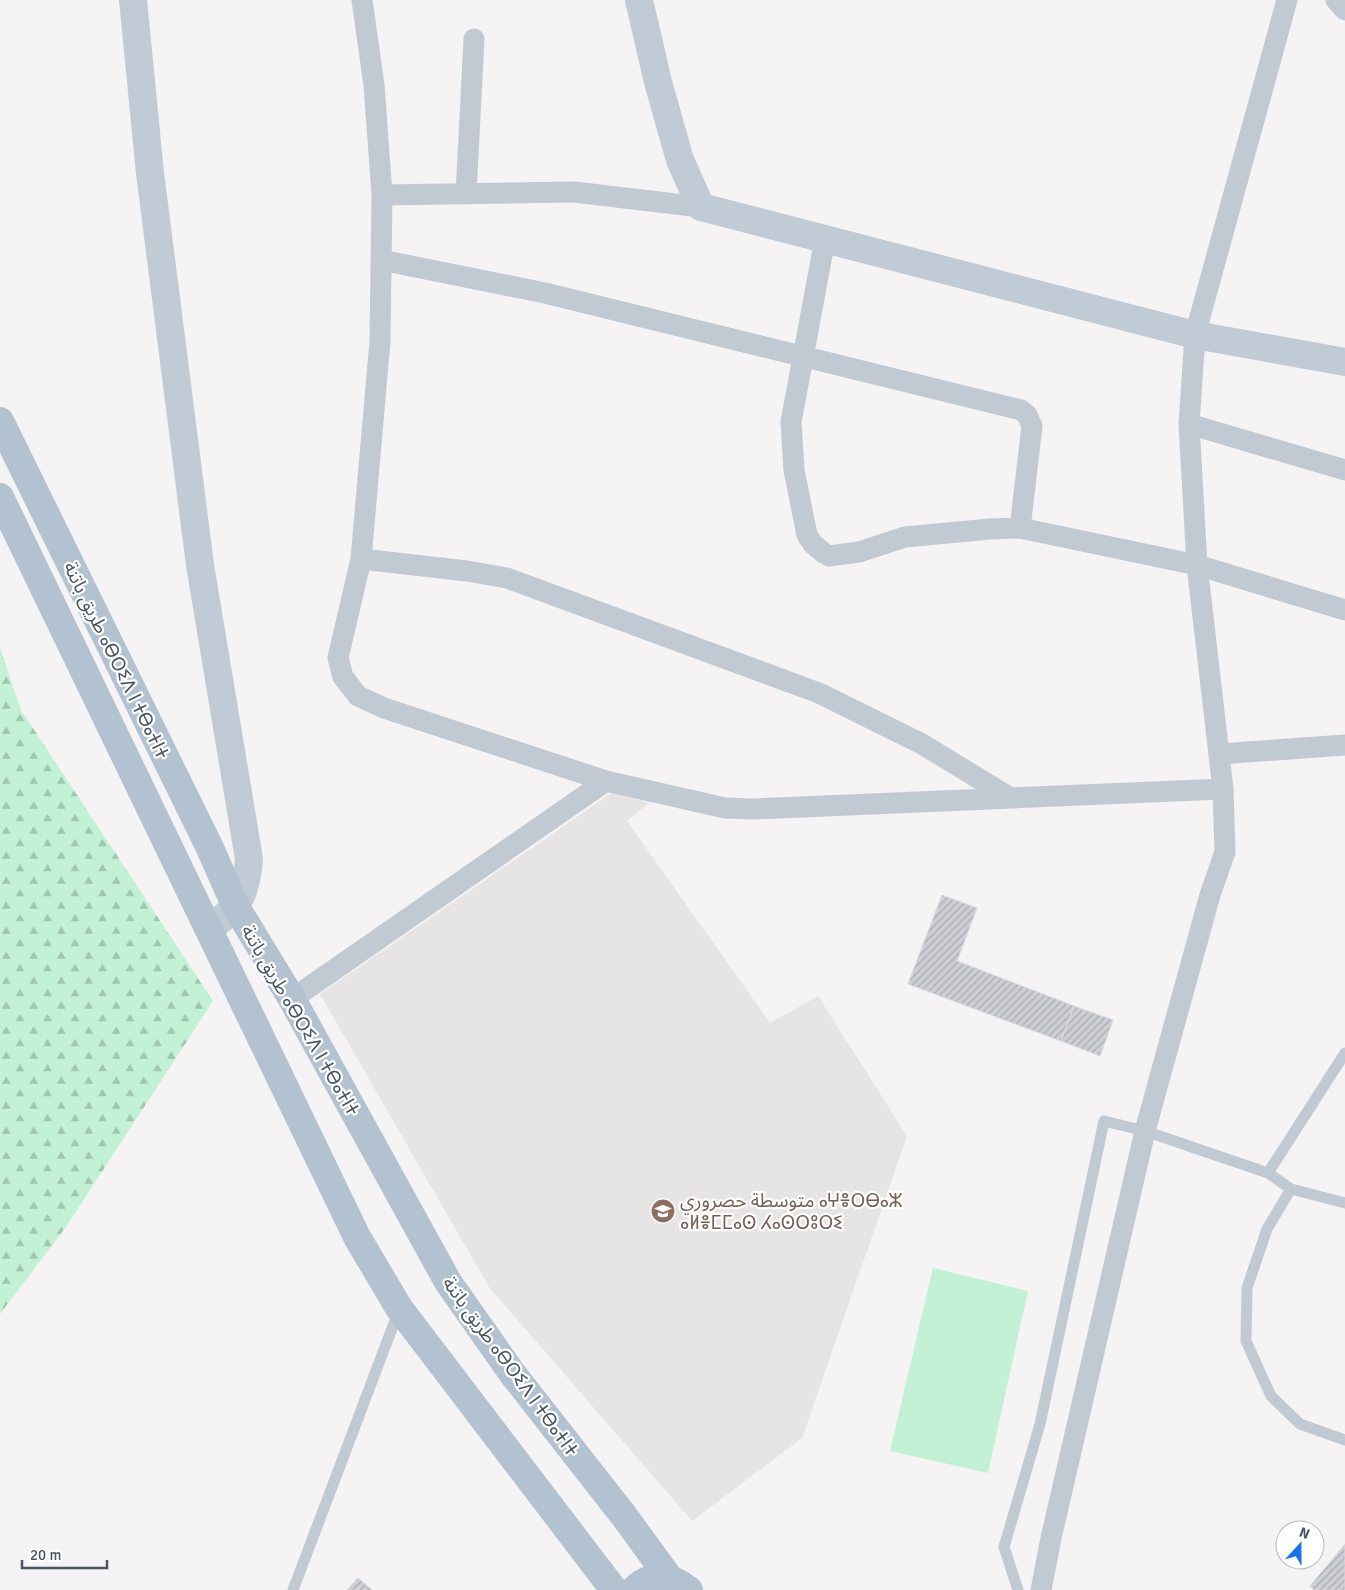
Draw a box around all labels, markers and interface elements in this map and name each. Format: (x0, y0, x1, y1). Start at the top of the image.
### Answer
street label: طريق باتنة ⴰⴱⵔⵉⴷ ⵏ ⵜⴱⴰⵜⵏⵜ (58, 558, 174, 763)
street label: طريق باتنة ⴰⴱⵔⵉⴷ ⵏ ⵜⴱⴰⵜⵏⵜ (236, 921, 365, 1120)
place label: متوسطة حصروري ⴰⵖⴻⵔⴱⴰⵣ ⴰⵍⴻⵎⵎⴰⵙ ⵃⴰⵙⵔⵓⵔⵉ (680, 1189, 903, 1235)
school or university icon: متوسطة حصروري ⴰⵖⴻⵔⴱⴰⵣ ⴰⵍⴻⵎⵎⴰⵙ ⵃⴰⵙⵔⵓⵔⵉ (650, 1198, 676, 1224)
street label: طريق باتنة ⴰⴱⵔⵉⴷ ⵏ ⵜⴱⴰⵜⵏⵜ (437, 1272, 583, 1461)
north arrow (1275, 1520, 1325, 1570)
text: N (1297, 1524, 1312, 1543)
scale bar (22, 1538, 108, 1570)
text: 20 m (30, 1546, 61, 1564)

